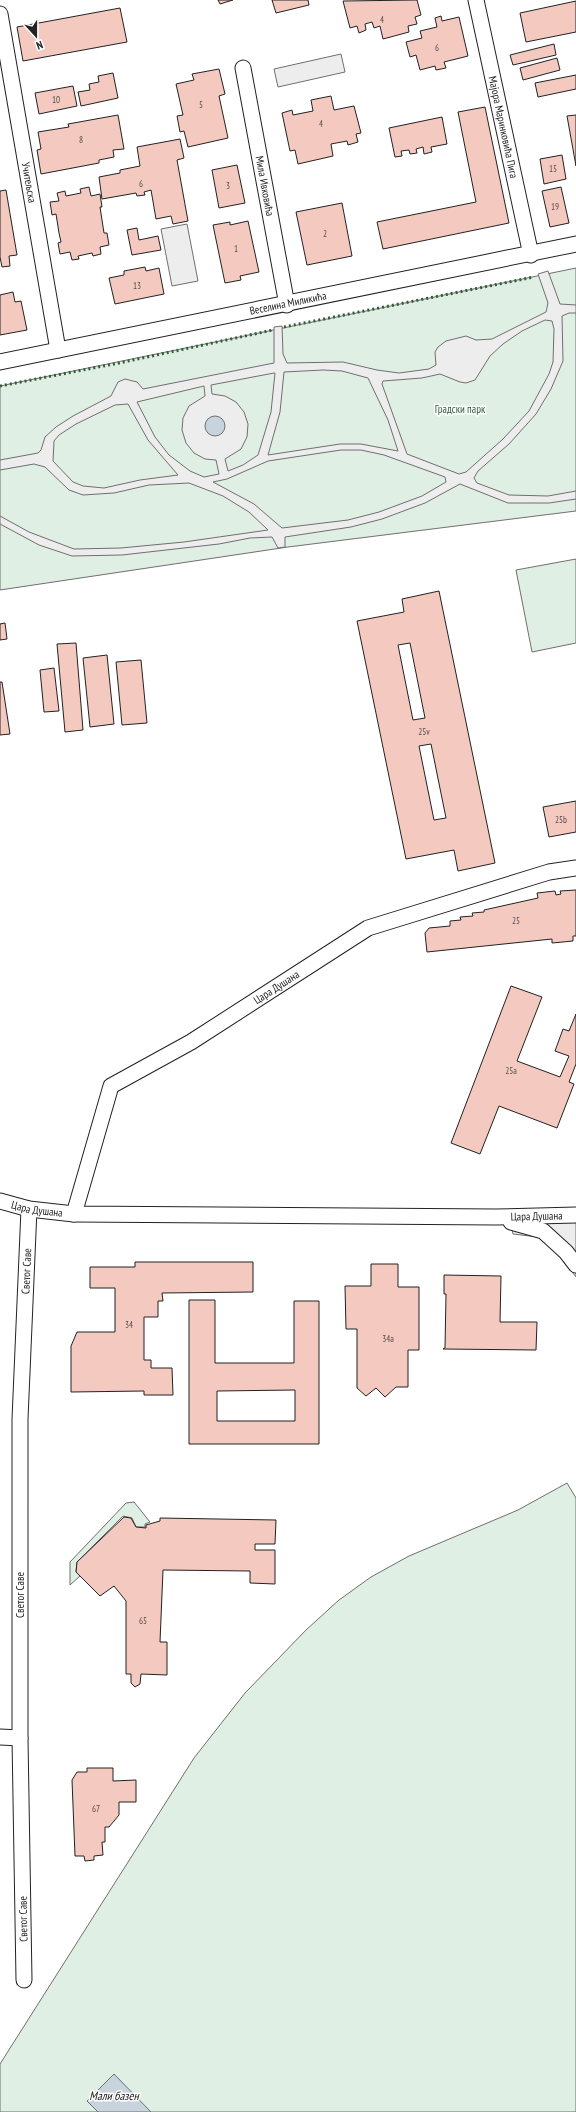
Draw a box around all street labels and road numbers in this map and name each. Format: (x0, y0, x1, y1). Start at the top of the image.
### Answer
street label: Мајора Маринковића Пига (486, 75, 521, 179)
street label: Мила Ивковића (252, 155, 277, 217)
street label: Учитељска (19, 161, 39, 204)
street label: Веселина Миликића (248, 288, 328, 318)
street label: Цара Душана (251, 967, 302, 1007)
street label: Цара Душана (10, 1197, 63, 1220)
street label: Цара Душана (511, 1208, 563, 1224)
street label: Светог Саве (18, 1247, 34, 1294)
street label: Светог Саве (13, 1572, 27, 1618)
street label: Светог Саве (16, 1895, 30, 1942)

